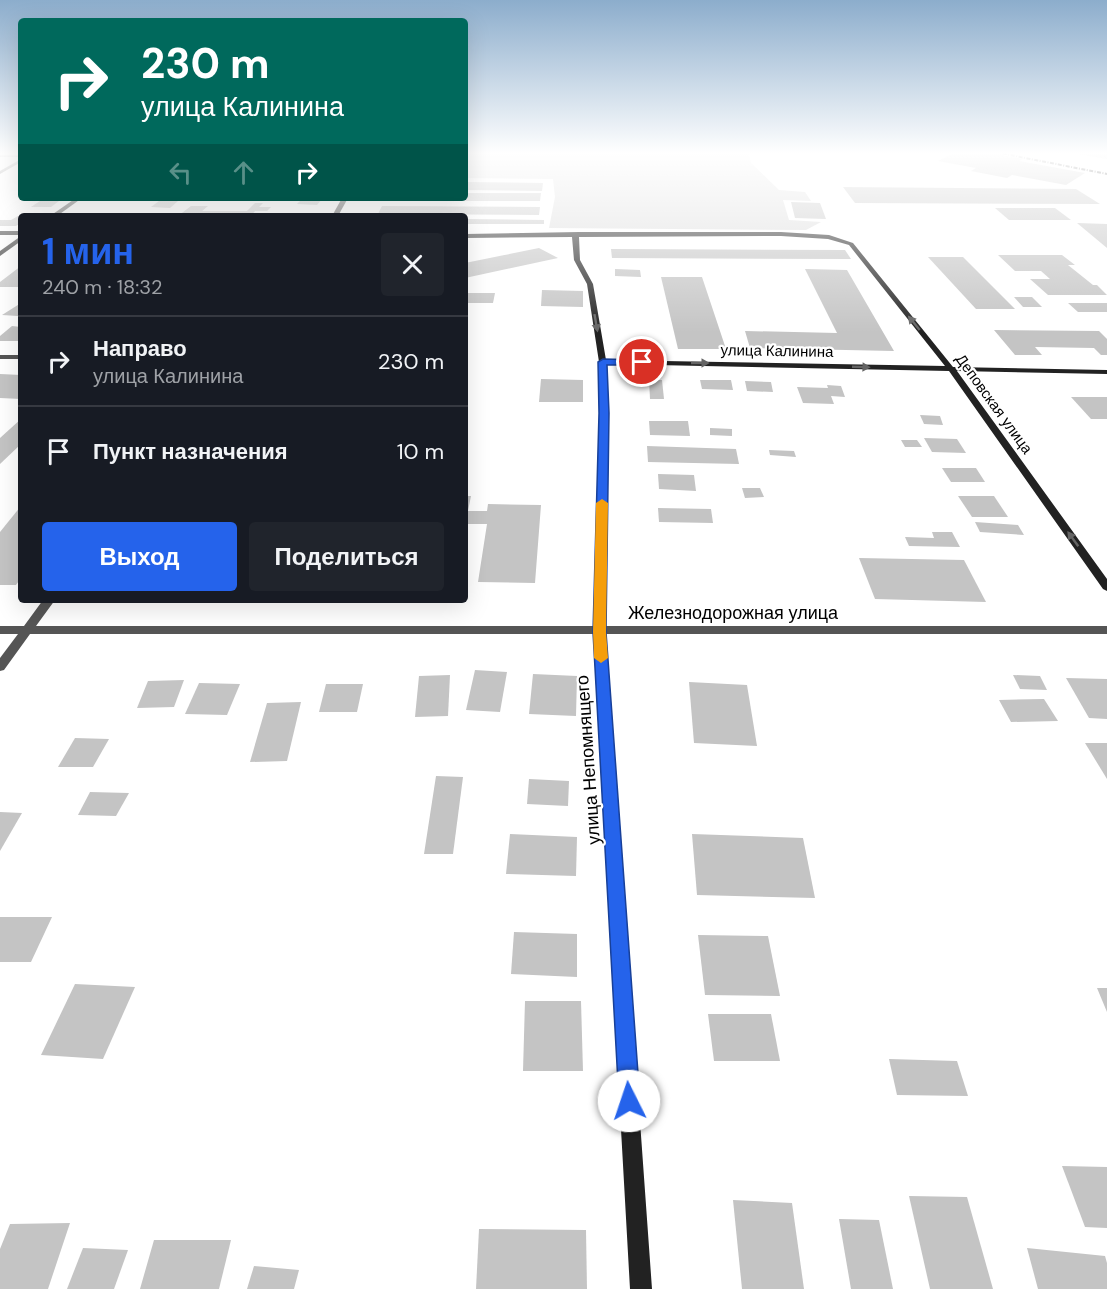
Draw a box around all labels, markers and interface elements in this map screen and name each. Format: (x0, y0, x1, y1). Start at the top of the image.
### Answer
text: 230 m (141, 36, 270, 91)
icon: right (42, 42, 120, 120)
text: улица Калинина (141, 89, 344, 124)
icon: left (164, 156, 197, 189)
icon: ahead (227, 156, 260, 189)
icon: right (290, 156, 323, 189)
text: 1 мин (42, 228, 134, 275)
button: close (381, 233, 444, 296)
text: 240 m · 18:32 (42, 274, 163, 300)
one-way arrow (592, 314, 601, 333)
one-way arrow (908, 315, 921, 331)
text: Направо (93, 334, 187, 363)
pin (616, 336, 667, 387)
street label: улица Калинина (720, 340, 834, 362)
icon: right (42, 345, 75, 378)
icon: arrive (625, 345, 658, 378)
text: 230 m (378, 347, 444, 376)
street label: Деповская улица (951, 350, 1037, 458)
one-way arrow (691, 358, 710, 368)
one-way arrow (851, 362, 870, 371)
text: улица Калинина (93, 363, 243, 389)
icon: arrive (42, 435, 75, 468)
text: Пункт назначения (93, 437, 288, 466)
text: 10 m (397, 437, 444, 466)
button: Выход (42, 522, 237, 591)
button: Поделиться (249, 522, 444, 591)
one-way arrow (1067, 532, 1079, 548)
street label: Железнодорожная улица (628, 601, 839, 625)
street label: улица Непомнящего (570, 674, 606, 846)
position arrow (597, 1069, 661, 1133)

